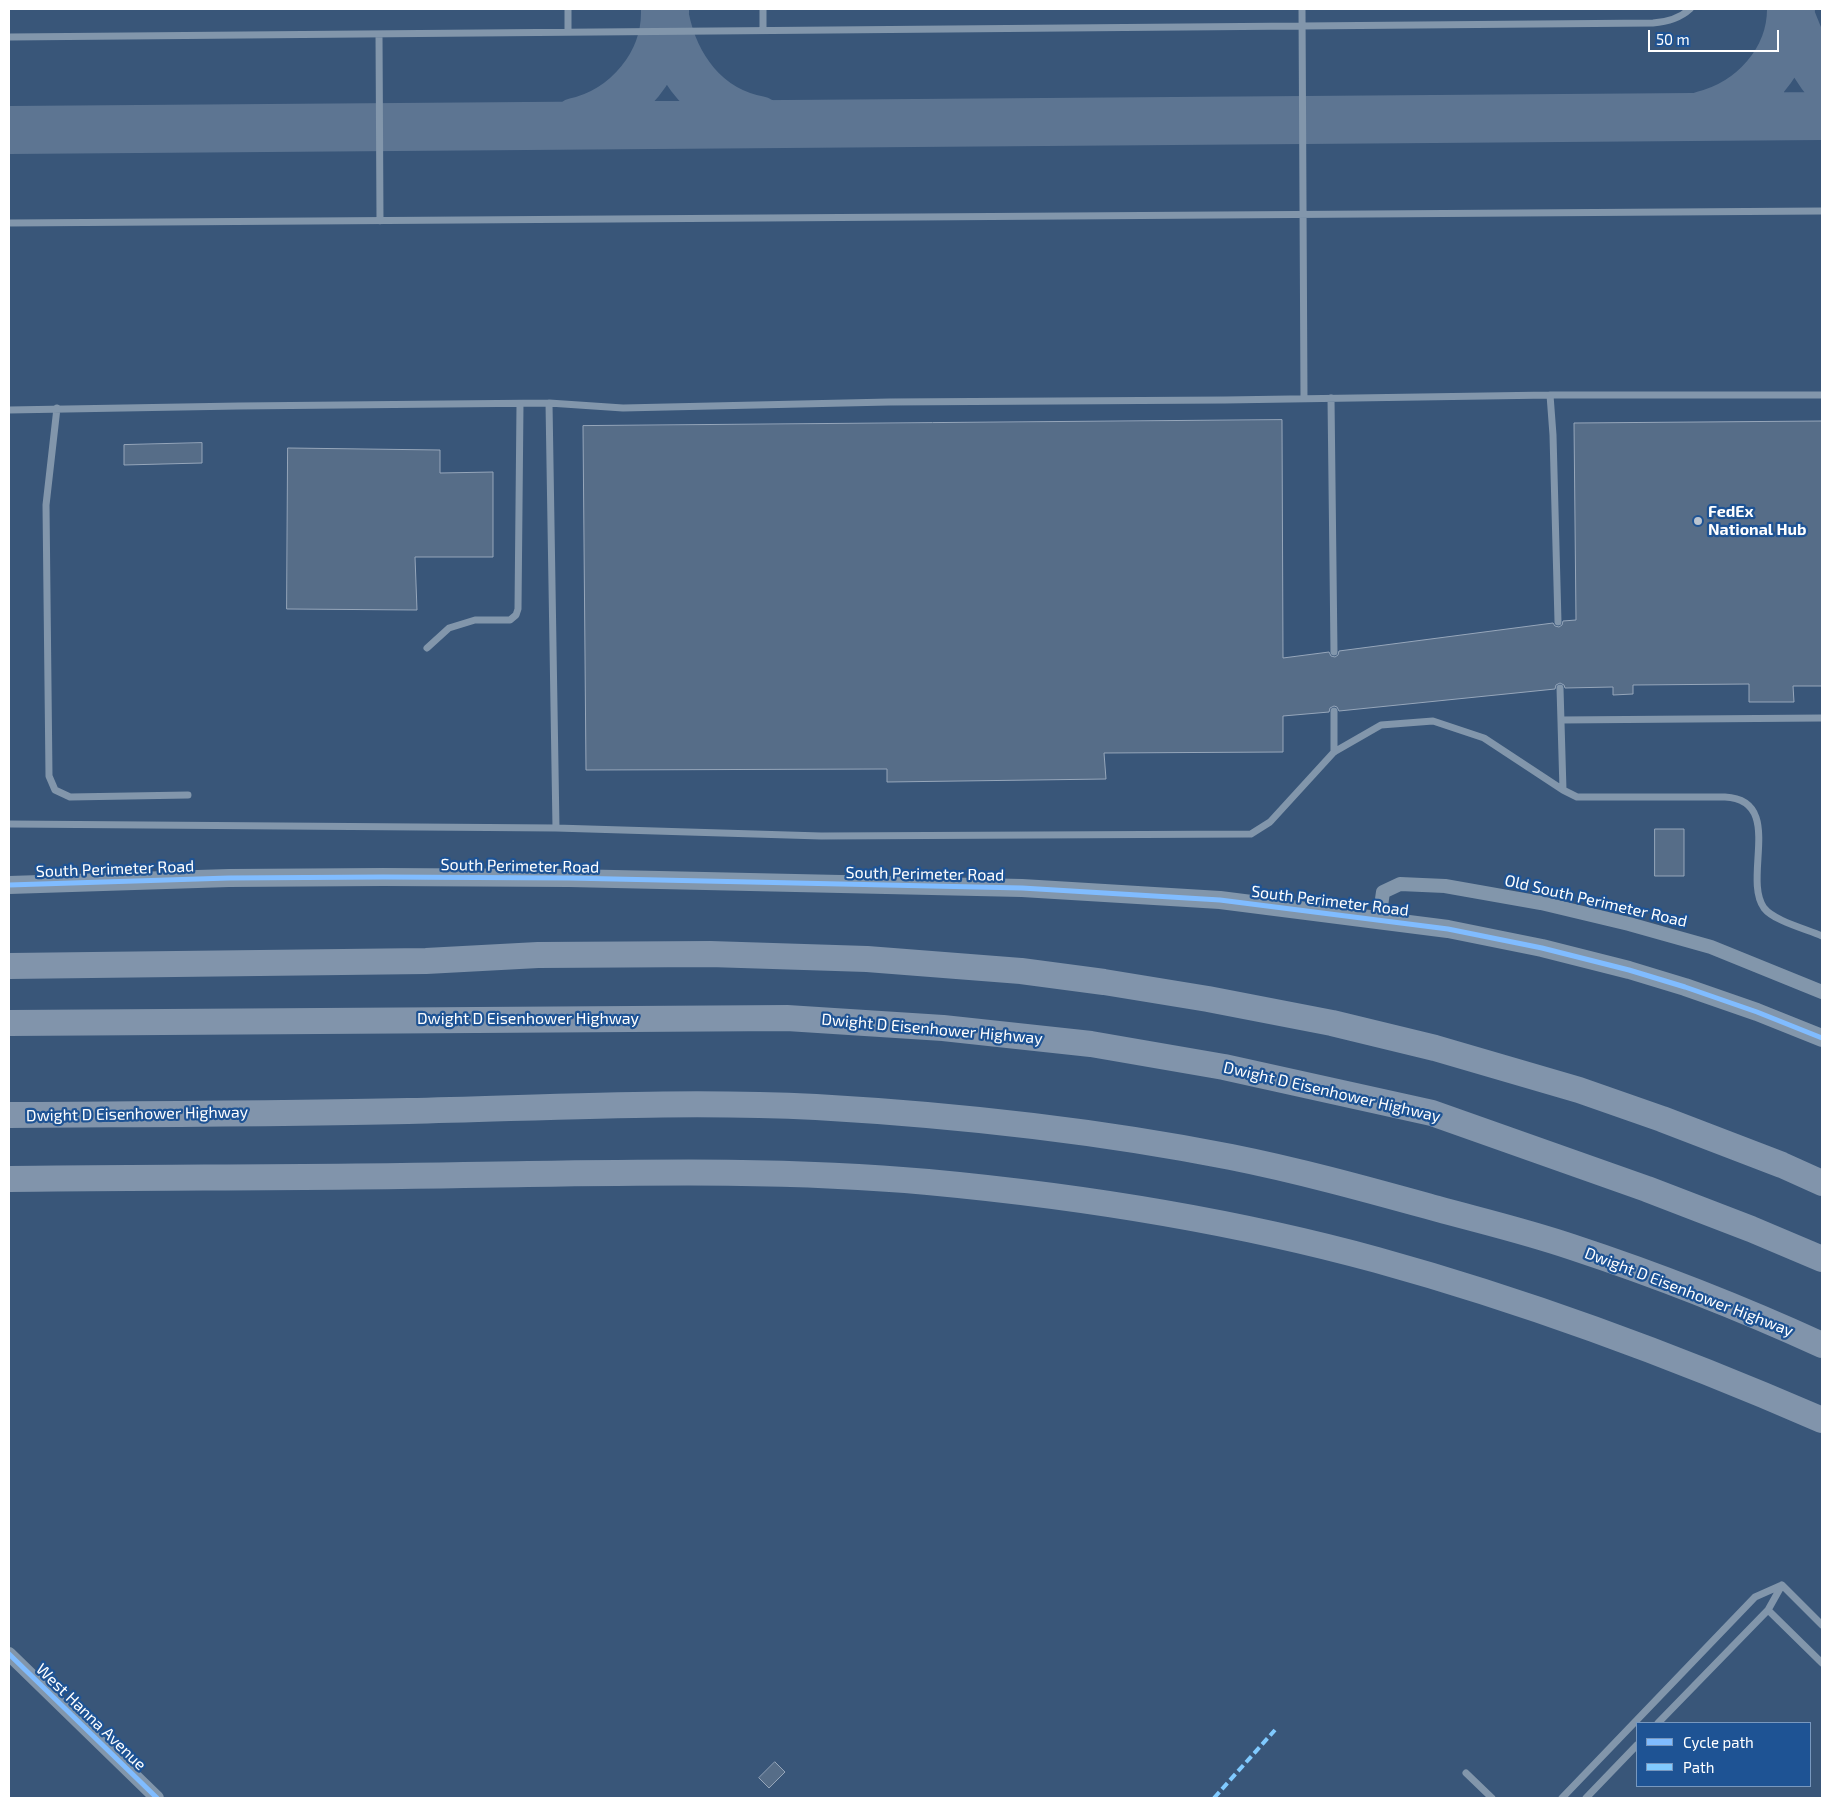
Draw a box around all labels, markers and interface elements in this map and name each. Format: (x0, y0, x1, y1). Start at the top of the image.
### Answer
scale bar (1651, 20, 1782, 52)
text: 50 m (1656, 30, 1690, 48)
place label: FedEx National Hub (1708, 502, 1807, 540)
marker: FedEx National Hub (1692, 515, 1704, 527)
street label: South Perimeter Road (441, 855, 599, 877)
street label: South Perimeter Road (35, 857, 195, 881)
street label: South Perimeter Road (846, 863, 1004, 885)
street label: Old South Perimeter Road (1503, 871, 1689, 931)
street label: South Perimeter Road (1250, 882, 1410, 920)
street label: Dwight D Eisenhower Highway (417, 1009, 639, 1029)
street label: Dwight D Eisenhower Highway (821, 1010, 1043, 1048)
street label: Dwight D Eisenhower Highway (1222, 1058, 1442, 1126)
street label: Dwight D Eisenhower Highway (26, 1102, 248, 1126)
street label: Dwight D Eisenhower Highway (1582, 1243, 1796, 1341)
street label: West Hanna Avenue (32, 1660, 150, 1774)
legend (1636, 1722, 1811, 1787)
text: Cycle path (1683, 1733, 1754, 1751)
text: Path (1683, 1758, 1714, 1776)

